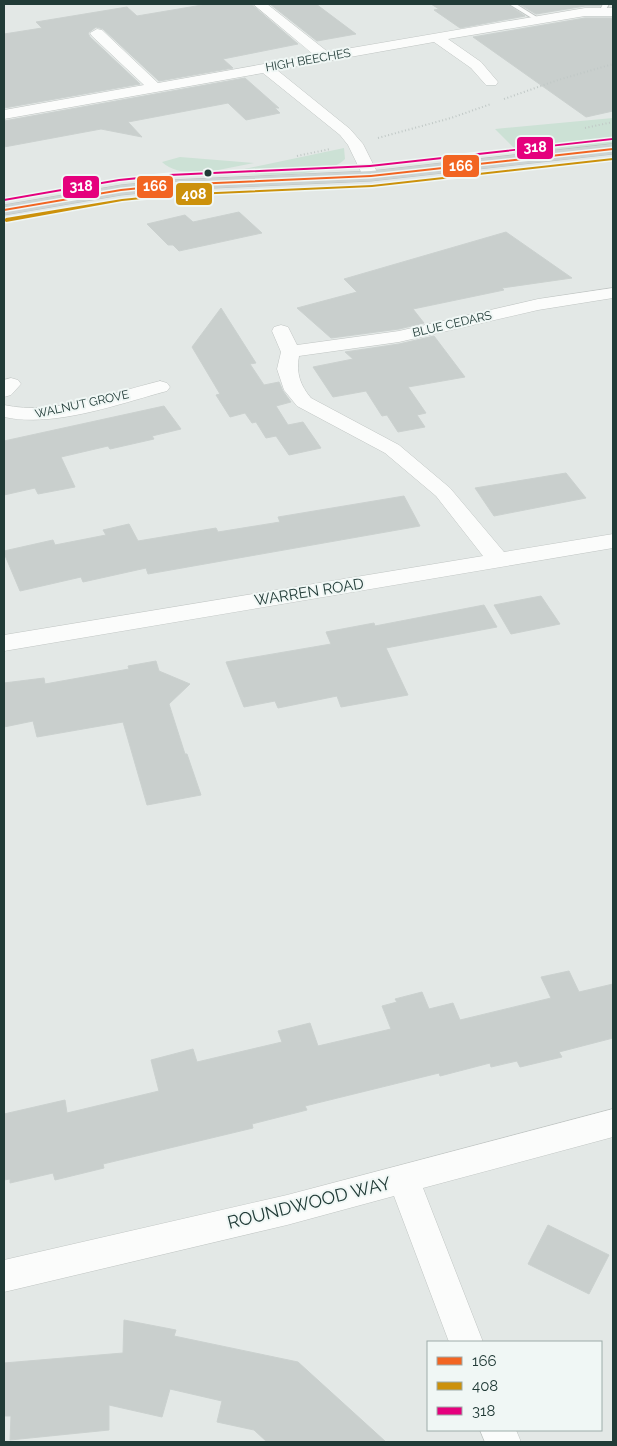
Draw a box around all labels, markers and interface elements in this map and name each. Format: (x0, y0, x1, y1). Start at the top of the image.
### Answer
street label: HIGH BEECHES (264, 46, 352, 74)
line badge: 318 (516, 136, 554, 160)
text: 318 (523, 139, 547, 155)
line badge: 166 (442, 154, 480, 178)
text: 166 (449, 158, 473, 174)
unlabelled marker (203, 168, 213, 178)
line badge: 318 (62, 175, 100, 199)
line badge: 166 (136, 175, 174, 199)
text: 318 (69, 178, 93, 194)
text: 166 (143, 178, 167, 194)
line badge: 408 (175, 182, 213, 206)
text: 408 (181, 186, 207, 202)
street label: BLUE CEDARS (411, 308, 493, 340)
street label: WALNUT GROVE (34, 387, 130, 421)
street label: WARREN ROAD (253, 574, 365, 610)
street label: ROUNDWOOD WAY (225, 1172, 393, 1233)
legend (427, 1341, 602, 1431)
text: 166 (472, 1352, 497, 1370)
text: 408 (472, 1377, 498, 1395)
text: 318 (472, 1402, 495, 1420)

